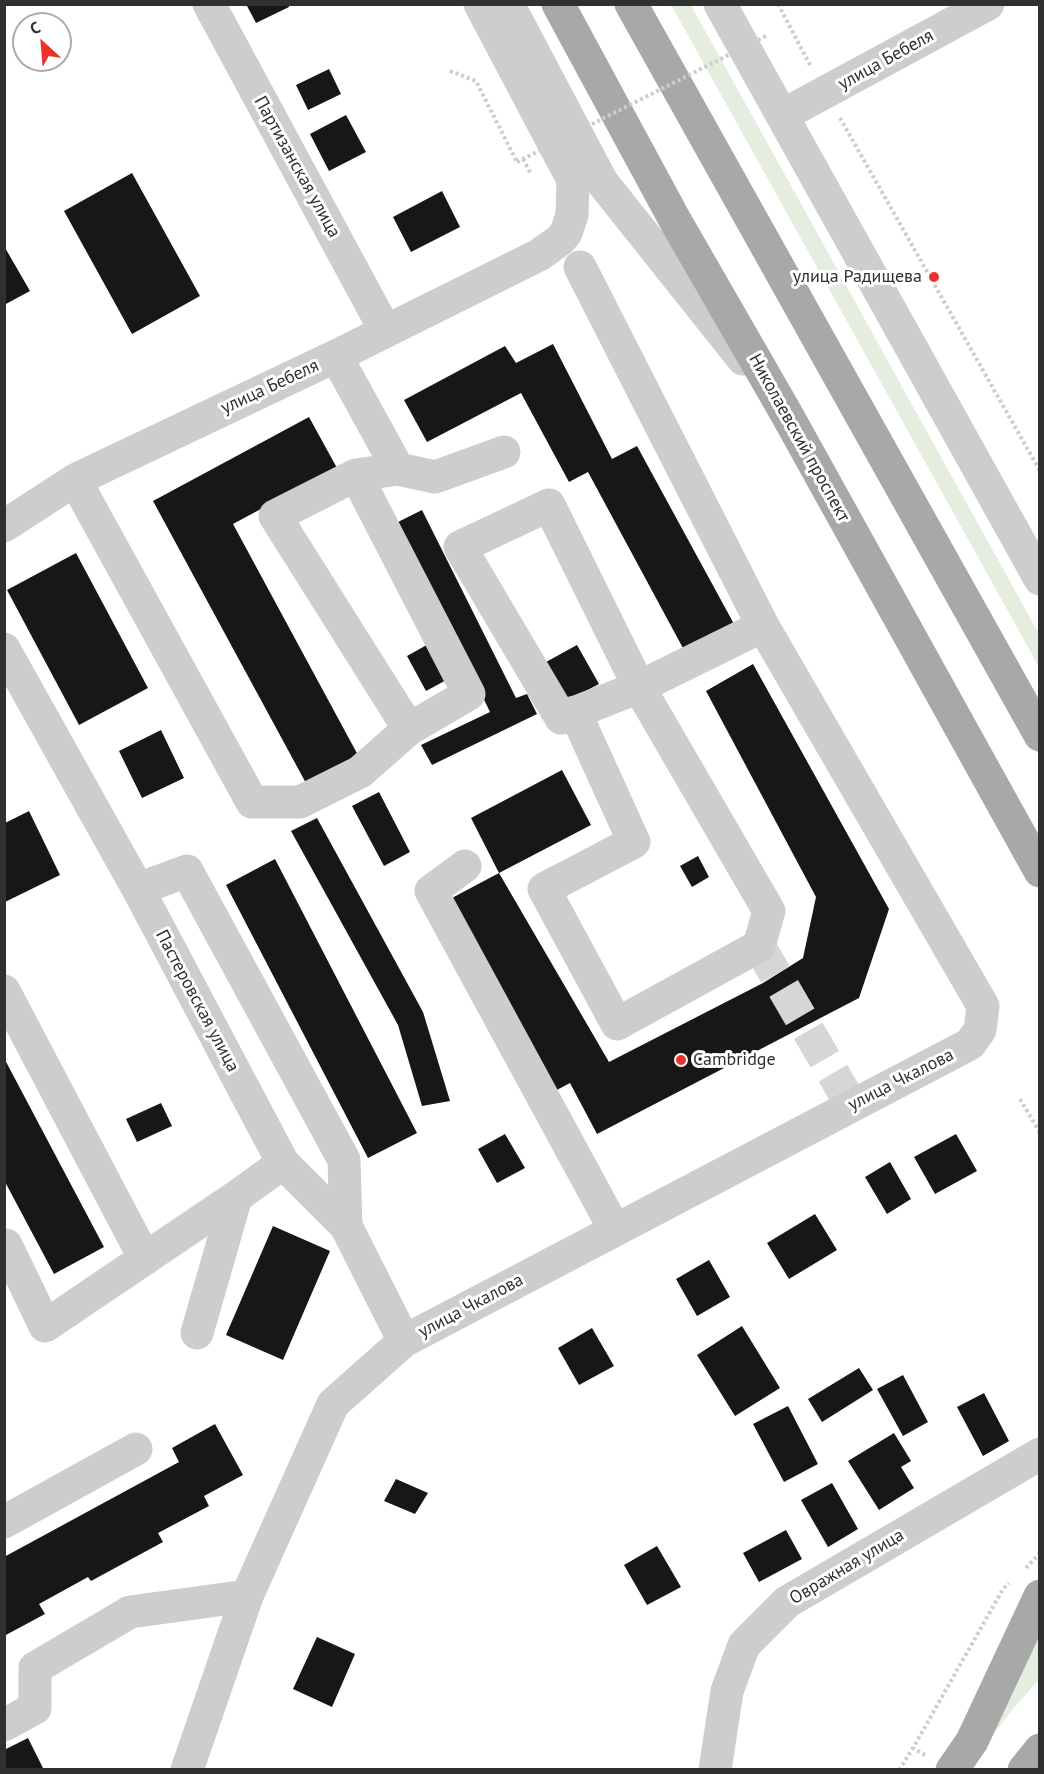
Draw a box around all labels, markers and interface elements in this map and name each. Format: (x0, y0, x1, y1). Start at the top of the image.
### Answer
north arrow (12, 12, 72, 72)
text: С (27, 17, 43, 39)
street label: улица Бебеля (835, 25, 937, 95)
street label: Партизанская улица (249, 92, 345, 242)
place label: улица Радищева (793, 266, 922, 288)
marker: улица Радищева (927, 270, 941, 284)
street label: Николаевский проспект (744, 350, 854, 526)
street label: улица Бебеля (218, 355, 322, 419)
street label: Пастеровская улица (150, 926, 244, 1076)
street label: улица Чкалова (845, 1044, 957, 1116)
place label: Cambridge (693, 1049, 776, 1071)
marker: Cambridge (674, 1053, 688, 1067)
street label: улица Чкалова (415, 1269, 527, 1343)
street label: Овражная улица (786, 1524, 908, 1610)

